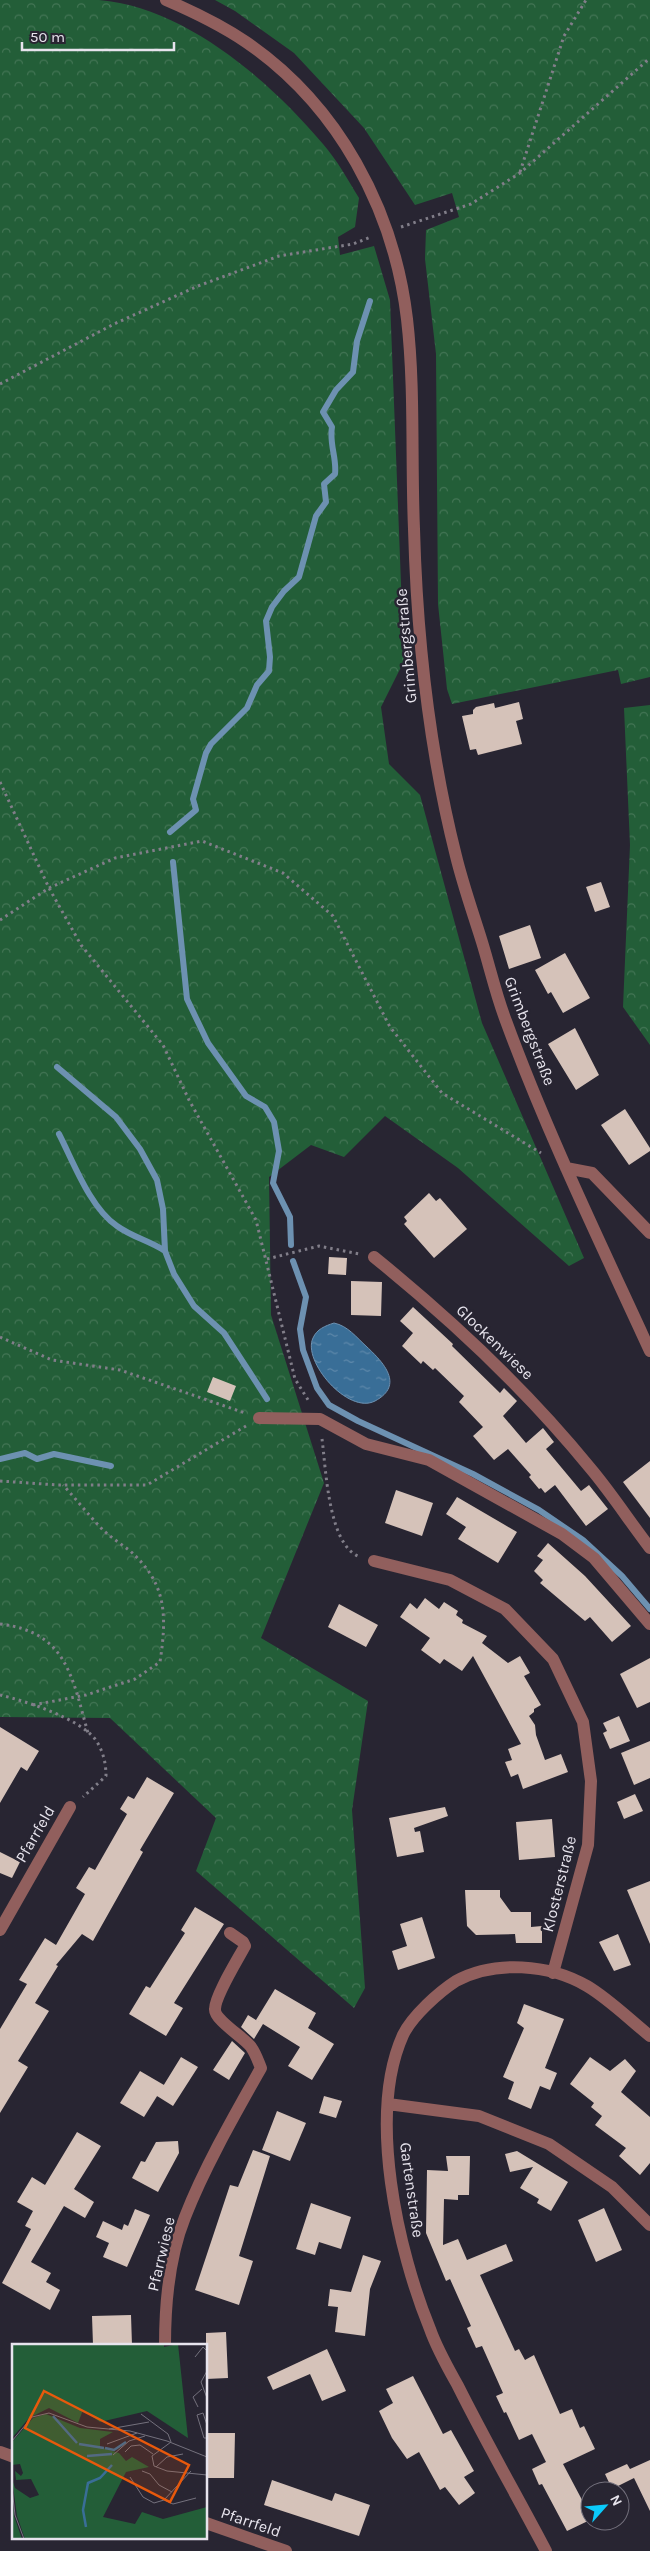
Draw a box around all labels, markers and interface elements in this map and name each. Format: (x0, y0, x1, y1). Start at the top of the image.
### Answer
scale bar (22, 20, 175, 52)
text: 50 m (30, 28, 65, 46)
street label: Grimbergstraße (392, 588, 420, 704)
street label: Grimbergstraße (500, 974, 560, 1088)
street label: Glockenwiese (452, 1300, 538, 1384)
street label: Pfarrfeld (11, 1802, 59, 1866)
street label: Klosterstraße (538, 1834, 580, 1934)
street label: Gartenstraße (396, 2141, 428, 2239)
street label: Pfarrwiese (143, 2215, 179, 2293)
inset map (12, 2344, 208, 2538)
north arrow (580, 2481, 630, 2531)
text: N (606, 2492, 626, 2509)
street label: Pfarrfeld (218, 2503, 284, 2541)

